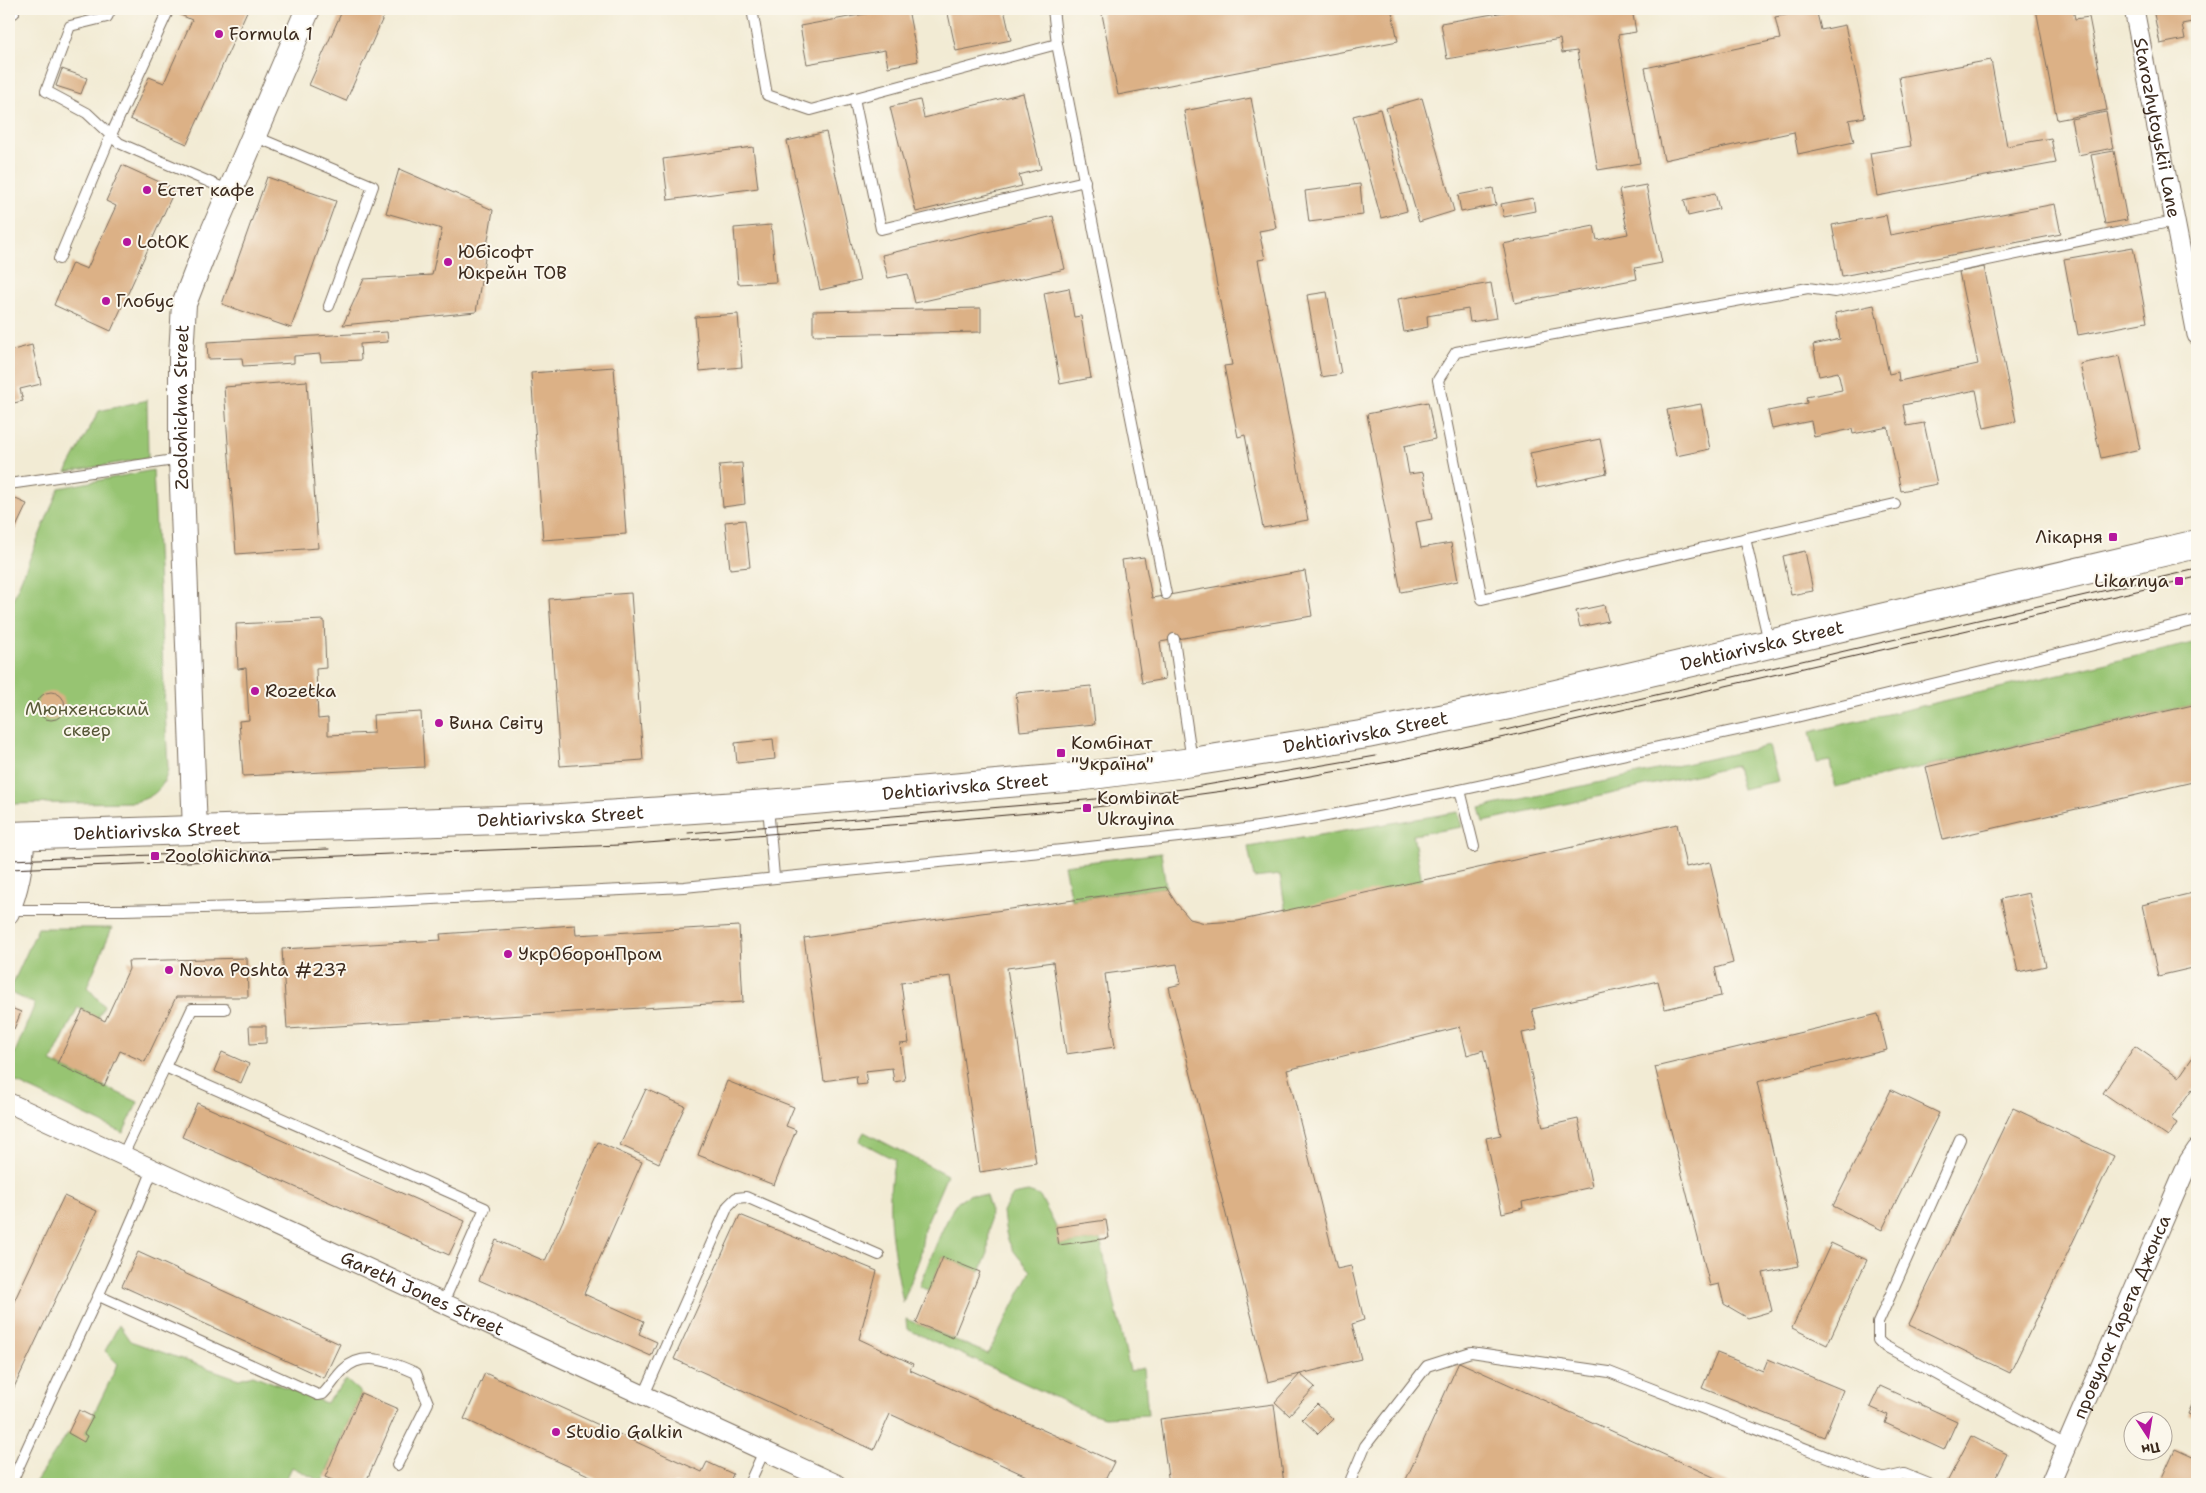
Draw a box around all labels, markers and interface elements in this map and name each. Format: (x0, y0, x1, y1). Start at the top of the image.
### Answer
place label: Formula 1 (229, 22, 313, 46)
marker: Formula 1 (213, 28, 225, 40)
street label: Starozhytoyskii Lane (2128, 36, 2186, 220)
place label: Естет кафе (157, 178, 255, 202)
marker: Естет кафе (141, 184, 153, 196)
place label: LotOK (137, 230, 190, 254)
marker: LotOK (121, 236, 133, 248)
place label: Юбісофт Юкрейн ТОВ (458, 240, 567, 285)
marker: Юбісофт Юкрейн ТОВ (442, 256, 454, 268)
place label: Глобус (116, 289, 174, 313)
marker: Глобус (100, 295, 112, 307)
street label: Zoolohichna Street (169, 324, 195, 490)
place label: Лікарня (2035, 525, 2103, 549)
marker: Лікарня (2107, 531, 2119, 543)
place label: Likarnya (2094, 569, 2169, 593)
marker: Likarnya (2173, 575, 2185, 587)
street label: Dehtiarivska Street (1678, 615, 1846, 676)
place label: Rozetka (265, 679, 336, 703)
marker: Rozetka (249, 685, 261, 697)
park label: Мюнхенський сквер (25, 697, 149, 742)
street label: Dehtiarivska Street (1282, 706, 1450, 759)
place label: Вина Світу (449, 711, 544, 735)
marker: Вина Світу (433, 717, 445, 729)
place label: Комбінат "Україна" (1071, 731, 1154, 776)
marker: Комбінат "Україна" (1055, 747, 1067, 759)
street label: Dehtiarivska Street (881, 768, 1050, 806)
place label: Kombinat Ukrayina (1097, 786, 1179, 831)
street label: Dehtiarivska Street (477, 800, 645, 833)
marker: Kombinat Ukrayina (1081, 802, 1093, 814)
street label: Dehtiarivska Street (73, 816, 241, 846)
place label: Zoolohichna (165, 844, 271, 868)
marker: Zoolohichna (149, 850, 161, 862)
place label: УкрОборонПром (518, 942, 662, 966)
marker: УкрОборонПром (502, 948, 514, 960)
place label: Nova Poshta #237 (179, 958, 347, 982)
marker: Nova Poshta #237 (163, 964, 175, 976)
street label: провулок Ґарета Джонса (2067, 1211, 2176, 1423)
street label: Gareth Jones Street (337, 1245, 508, 1341)
north arrow (2124, 1410, 2174, 1460)
place label: Studio Galkin (566, 1420, 683, 1444)
marker: Studio Galkin (550, 1426, 562, 1438)
text: Пн (2140, 1438, 2162, 1459)

